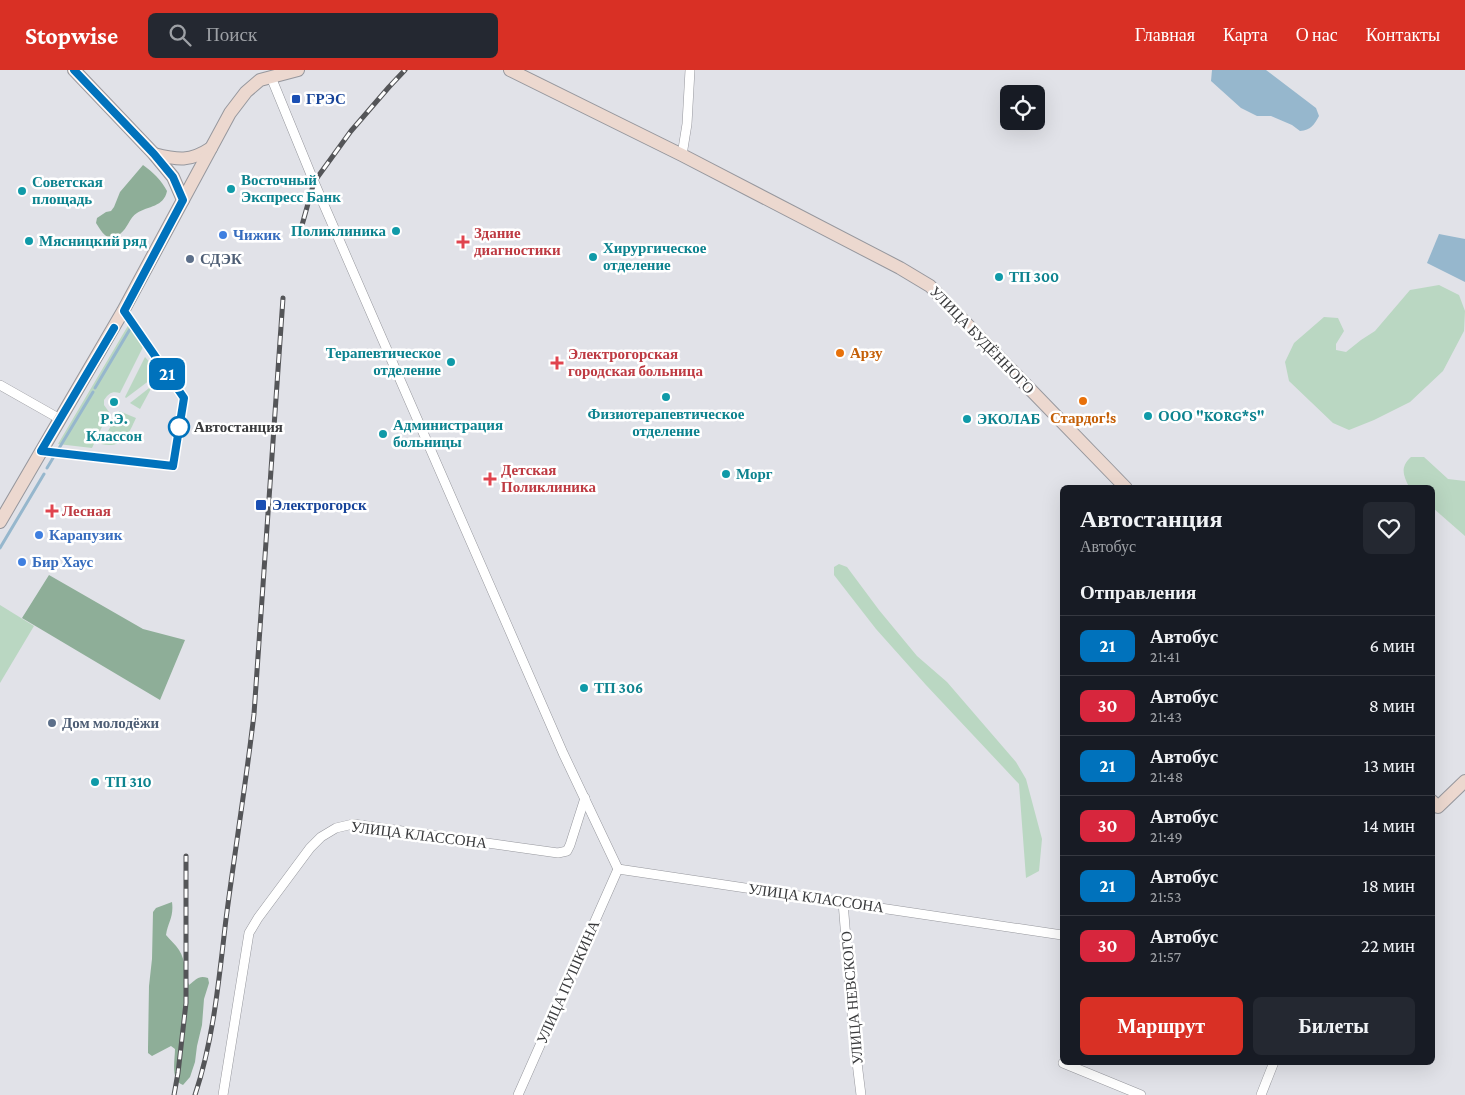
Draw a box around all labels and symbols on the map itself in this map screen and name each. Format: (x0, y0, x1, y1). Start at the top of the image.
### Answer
place label: ГРЭС (306, 91, 346, 107)
marker: ГРЭС (290, 93, 302, 105)
place label: Восточный Экспресс Банк (241, 172, 341, 205)
place label: Советская площадь (32, 174, 103, 207)
marker: Восточный Экспресс Банк (225, 183, 237, 195)
marker: Советская площадь (16, 185, 28, 197)
place label: Поликлиника (291, 223, 386, 239)
marker: Поликлиника (390, 225, 402, 237)
place label: Здание диагностики (474, 225, 561, 258)
place label: Чижик (233, 227, 281, 243)
marker: Чижик (217, 229, 229, 241)
place label: Мясницкий ряд (39, 233, 147, 249)
marker: Мясницкий ряд (23, 235, 35, 247)
marker: Здание диагностики (456, 235, 470, 249)
place label: Хирургическое отделение (603, 240, 707, 273)
place label: СДЭК (200, 251, 242, 267)
marker: Хирургическое отделение (587, 251, 599, 263)
marker: СДЭК (184, 253, 196, 265)
place label: ТП 300 (1009, 269, 1059, 285)
marker: ТП 300 (993, 271, 1005, 283)
street label: УЛИЦА БУДЁННОГО (927, 283, 1037, 397)
place label: Терапевтическое отделение (326, 345, 441, 378)
place label: Арзу (850, 345, 883, 361)
place label: Электрогорская городская больница (568, 346, 703, 379)
marker: Арзу (834, 347, 846, 359)
marker: Терапевтическое отделение (445, 356, 457, 368)
marker: Электрогорская городская больница (550, 356, 564, 370)
line badge: 21 (144, 358, 190, 390)
marker: Физиотерапевтическое отделение (660, 391, 672, 403)
marker: Стардог!s (1077, 395, 1089, 407)
marker: Р.Э. Классон (108, 396, 120, 408)
place label: Физиотерапевтическое отделение (588, 406, 745, 439)
place label: ООО "KORG*S" (1158, 408, 1265, 424)
place label: Стардог!s (1050, 410, 1116, 426)
marker: ООО "KORG*S" (1142, 410, 1154, 422)
place label: Р.Э. Классон (86, 411, 142, 444)
place label: ЭКОЛАБ (977, 411, 1041, 427)
marker: ЭКОЛАБ (961, 413, 973, 425)
marker: Автостанция (168, 416, 190, 438)
place label: Администрация больницы (393, 417, 503, 450)
place label: Автостанция (194, 419, 283, 435)
marker: Администрация больницы (377, 428, 389, 440)
place label: Детская Поликлиника (501, 462, 596, 495)
place label: Морг (736, 466, 773, 482)
marker: Морг (720, 468, 732, 480)
marker: Детская Поликлиника (483, 472, 497, 486)
place label: Электрогорск (272, 497, 367, 513)
marker: Электрогорск (254, 498, 268, 512)
place label: Лесная (62, 503, 111, 519)
marker: Лесная (46, 505, 58, 517)
place label: Карапузик (49, 527, 123, 543)
marker: Карапузик (33, 529, 45, 541)
place label: Бир Хаус (32, 554, 93, 570)
marker: Бир Хаус (16, 556, 28, 568)
place label: ТП 306 (594, 680, 643, 696)
marker: ТП 306 (578, 682, 590, 694)
place label: Дом молодёжи (62, 715, 160, 731)
marker: Дом молодёжи (46, 717, 58, 729)
place label: ТП 310 (105, 774, 152, 790)
marker: ТП 310 (89, 776, 101, 788)
street label: УЛИЦА КЛАССОНА (350, 819, 488, 851)
street label: УЛИЦА КЛАССОНА (747, 881, 885, 915)
street label: УЛИЦА ПУШКИНА (534, 918, 603, 1046)
street label: УЛИЦА НЕВСКОГО (838, 930, 866, 1065)

